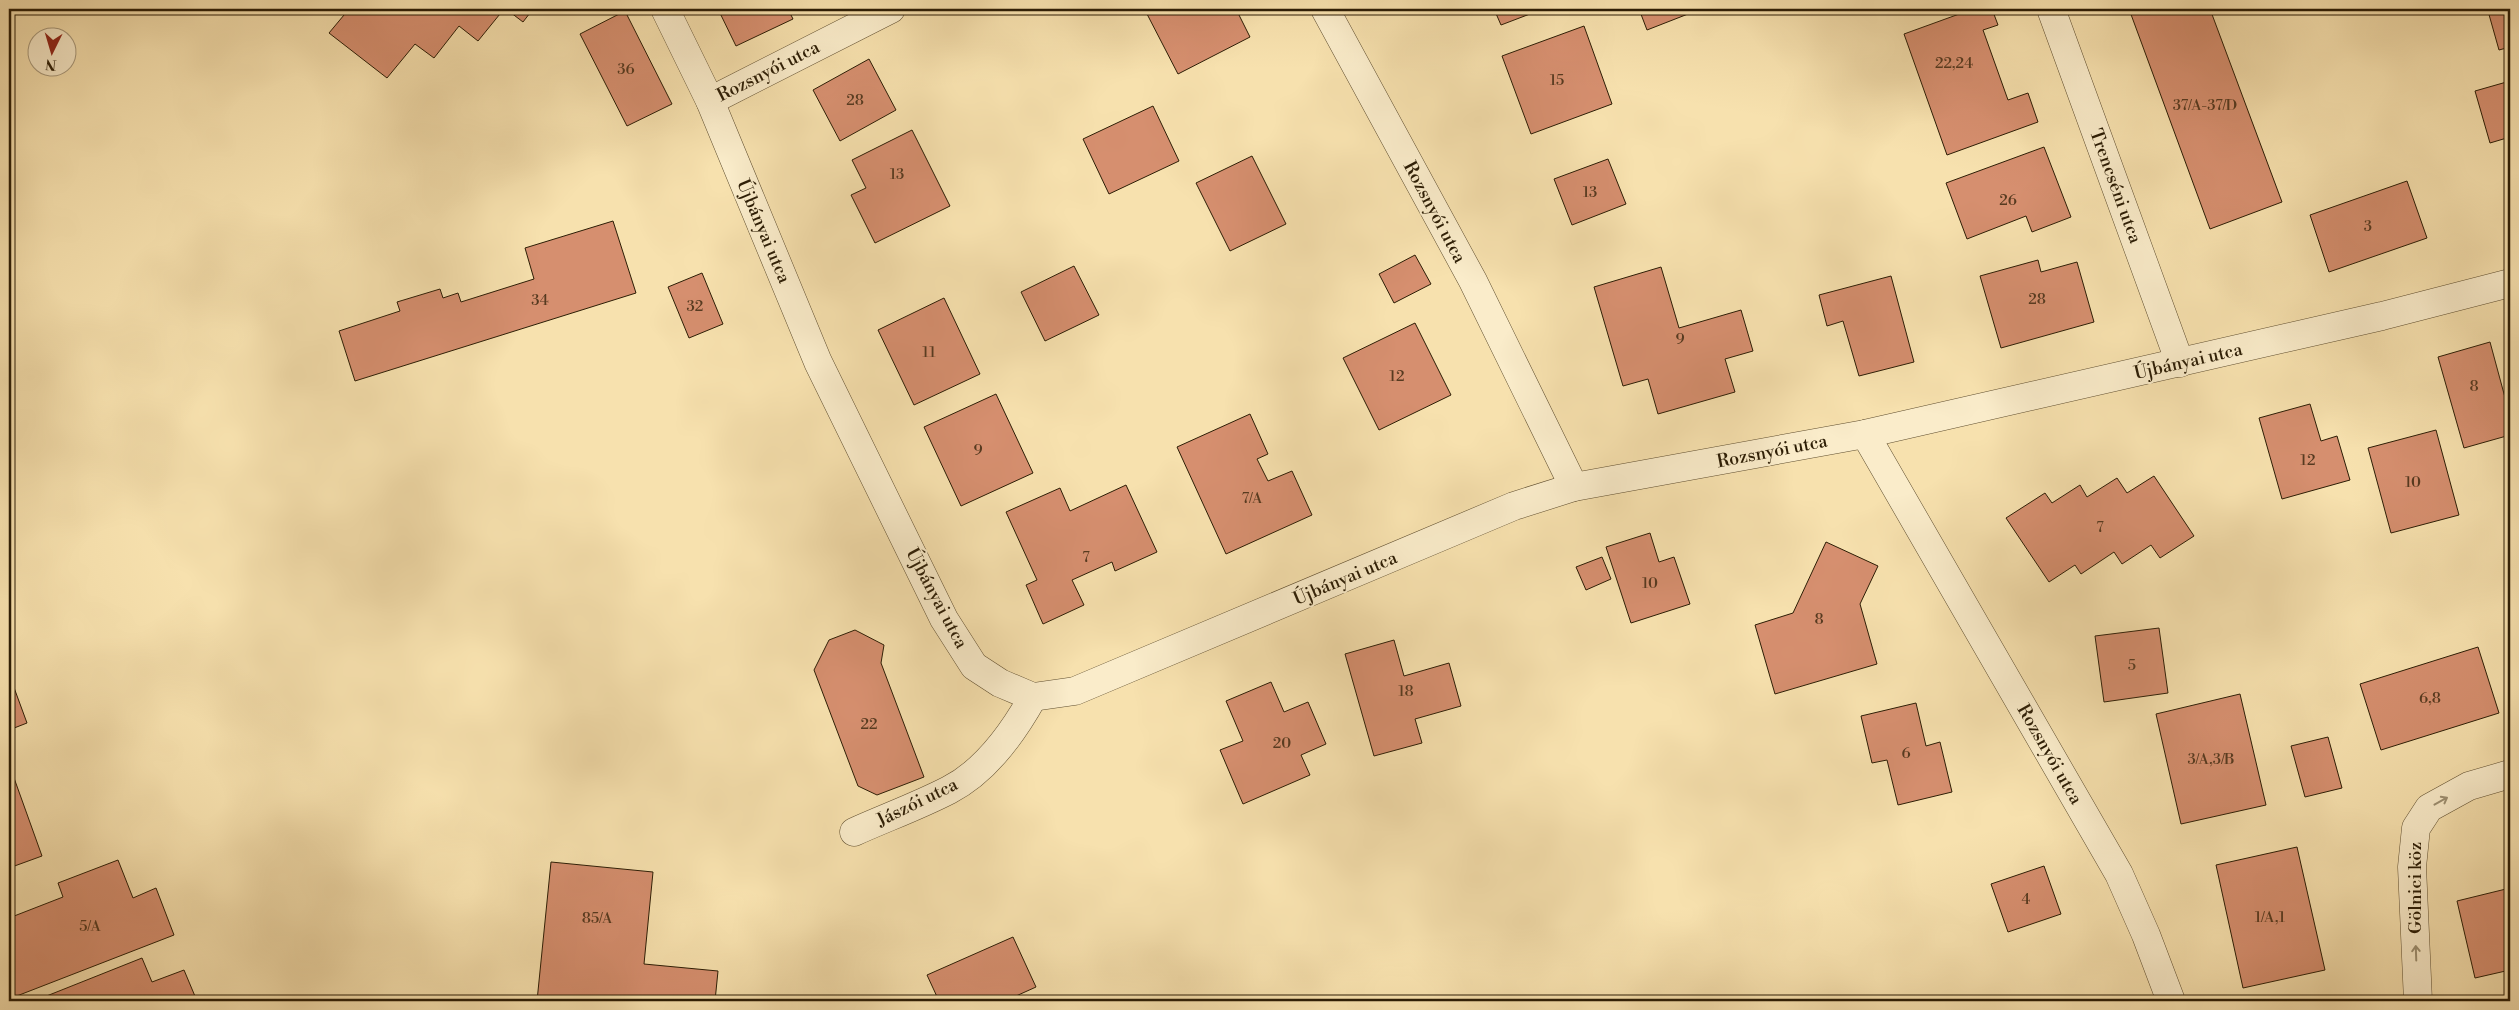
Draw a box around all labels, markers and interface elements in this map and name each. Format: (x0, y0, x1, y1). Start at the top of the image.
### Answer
north arrow (28, 28, 78, 78)
street label: Rozsnyói utca (713, 35, 824, 107)
house number: 22,24 (1935, 54, 1973, 73)
text: N (45, 55, 57, 73)
house number: 36 (617, 60, 635, 79)
house number: 15 (1550, 71, 1564, 90)
house number: 28 (846, 91, 864, 110)
house number: 37/A-37/D (2173, 96, 2237, 115)
street label: Trencséni utca (2084, 126, 2147, 248)
street label: Rozsnyói utca (1398, 157, 1471, 268)
house number: 13 (890, 165, 904, 184)
street label: Újbányai utca (731, 176, 796, 287)
house number: 13 (1583, 183, 1597, 202)
house number: 26 (1999, 191, 2017, 210)
house number: 3 (2364, 217, 2372, 236)
house number: 28 (2028, 290, 2046, 309)
house number: 34 (531, 291, 549, 310)
house number: 32 (687, 297, 703, 316)
house number: 9 (1675, 330, 1685, 349)
street label: Újbányai utca (2132, 338, 2246, 385)
house number: 11 (922, 343, 936, 362)
house number: 12 (1389, 367, 1405, 386)
house number: 8 (2469, 377, 2479, 396)
street label: Rozsnyói utca (1715, 429, 1830, 473)
house number: 9 (973, 441, 983, 460)
house number: 12 (2300, 451, 2316, 470)
house number: 10 (2405, 473, 2421, 492)
house number: 7/A (1242, 489, 1263, 508)
house number: 7 (2096, 518, 2104, 537)
street label: Újbányai utca (900, 544, 973, 653)
street label: Újbányai utca (1290, 546, 1401, 611)
house number: 7 (1082, 548, 1090, 567)
house number: 10 (1642, 574, 1658, 593)
house number: 8 (1814, 610, 1824, 629)
house number: 5 (2128, 656, 2136, 675)
house number: 18 (1398, 682, 1414, 701)
house number: 6,8 (2419, 689, 2441, 708)
street label: Rozsnyói utca (2012, 700, 2088, 809)
house number: 22 (860, 715, 878, 734)
house number: 20 (1273, 734, 1291, 753)
house number: 6 (1901, 744, 1911, 763)
house number: 3/A,3/B (2187, 750, 2235, 769)
street label: Jászói utca (872, 773, 962, 832)
one-way arrow (2433, 796, 2448, 806)
street label: Gölnici köz (2404, 842, 2427, 934)
house number: 4 (2022, 890, 2031, 909)
house number: 1/A,1 (2255, 908, 2286, 927)
house number: 85/A (582, 909, 613, 928)
house number: 5/A (79, 917, 101, 936)
one-way arrow (2411, 945, 2420, 961)

